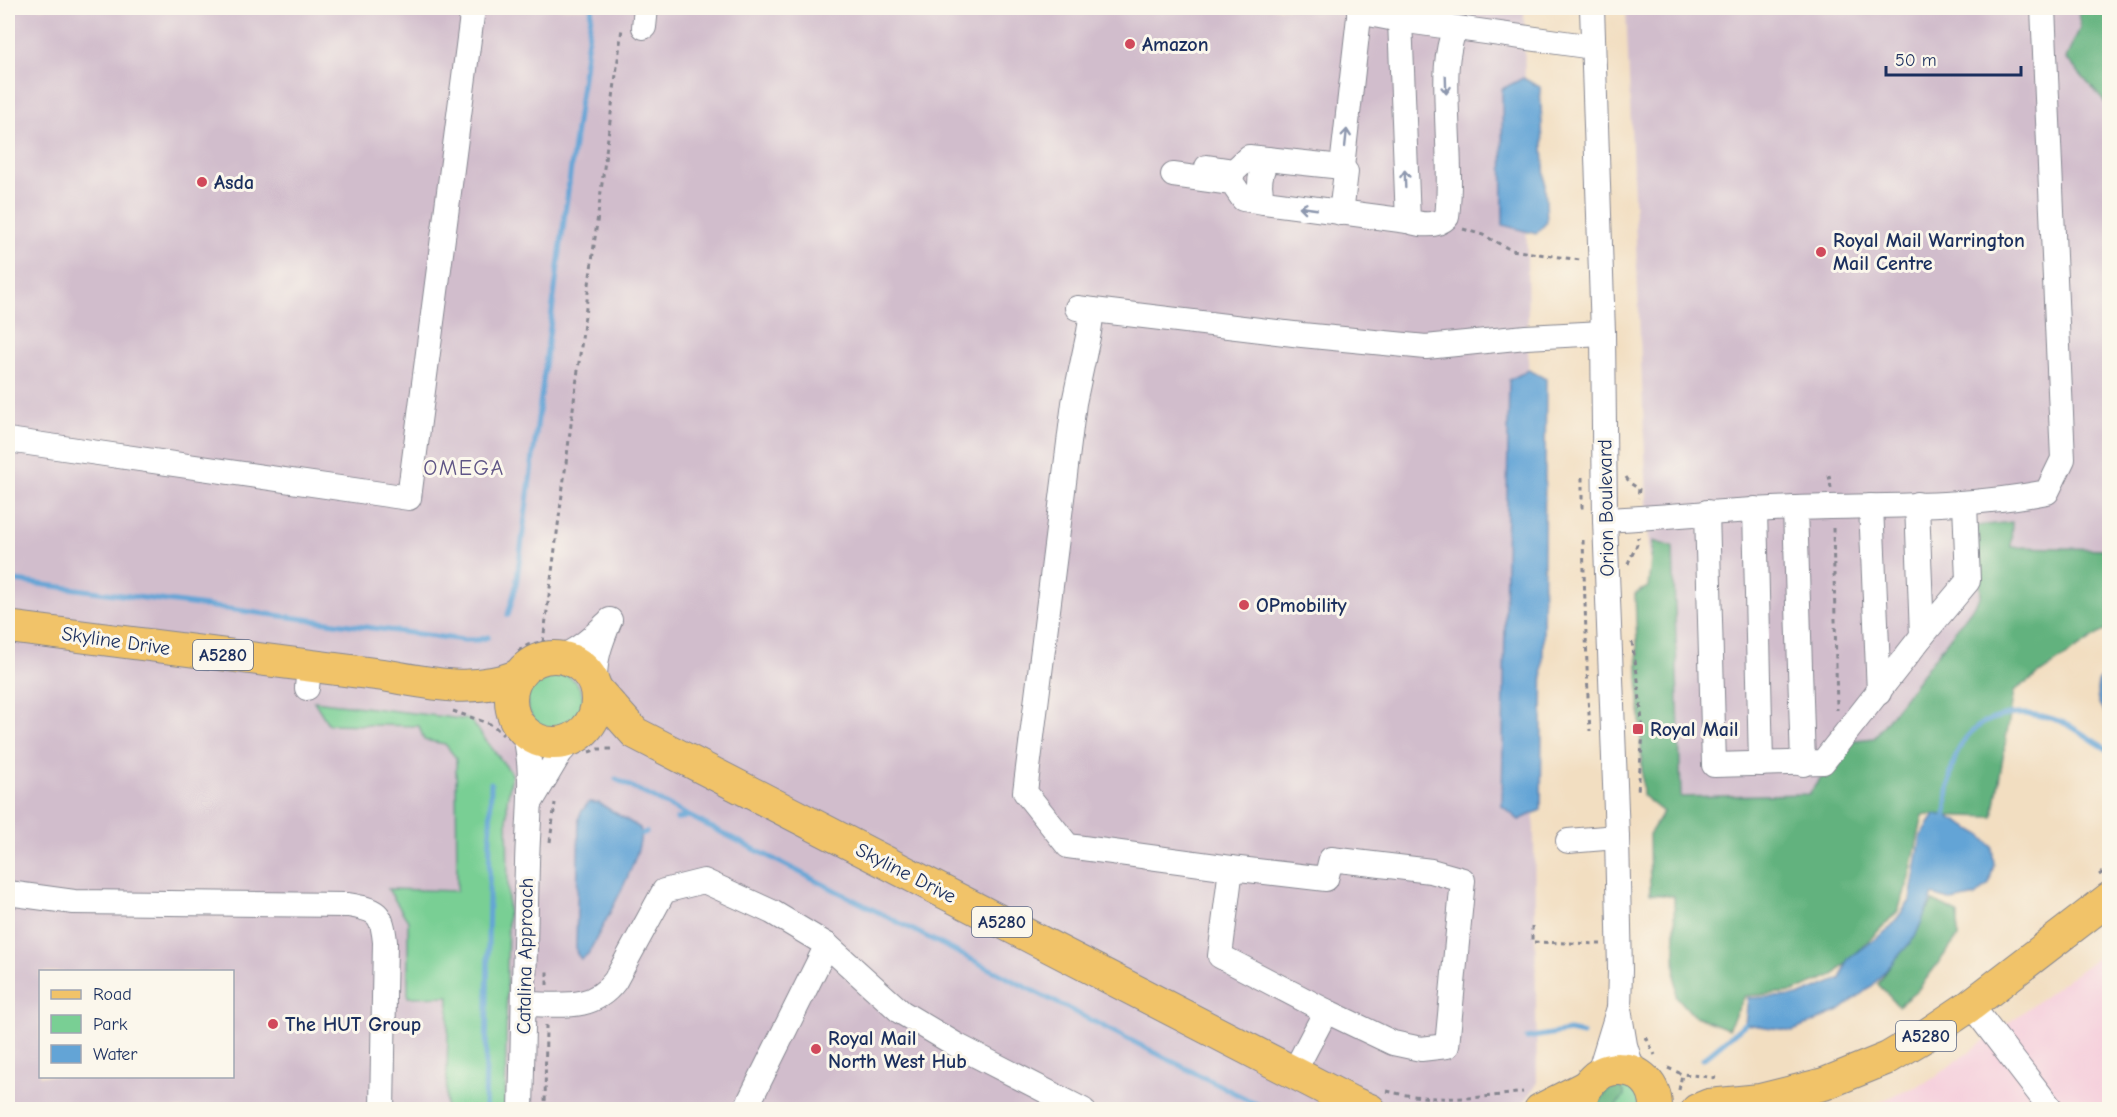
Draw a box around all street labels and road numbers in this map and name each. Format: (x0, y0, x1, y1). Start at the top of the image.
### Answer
street label: Orion Boulevard (1593, 439, 1619, 577)
street label: Skyline Drive (60, 622, 172, 660)
road number: A5280 (193, 640, 253, 670)
street label: Skyline Drive (852, 838, 960, 908)
street label: Catalina Approach (512, 877, 538, 1035)
road number: A5280 (972, 907, 1032, 937)
road number: A5280 (1896, 1021, 1956, 1051)

